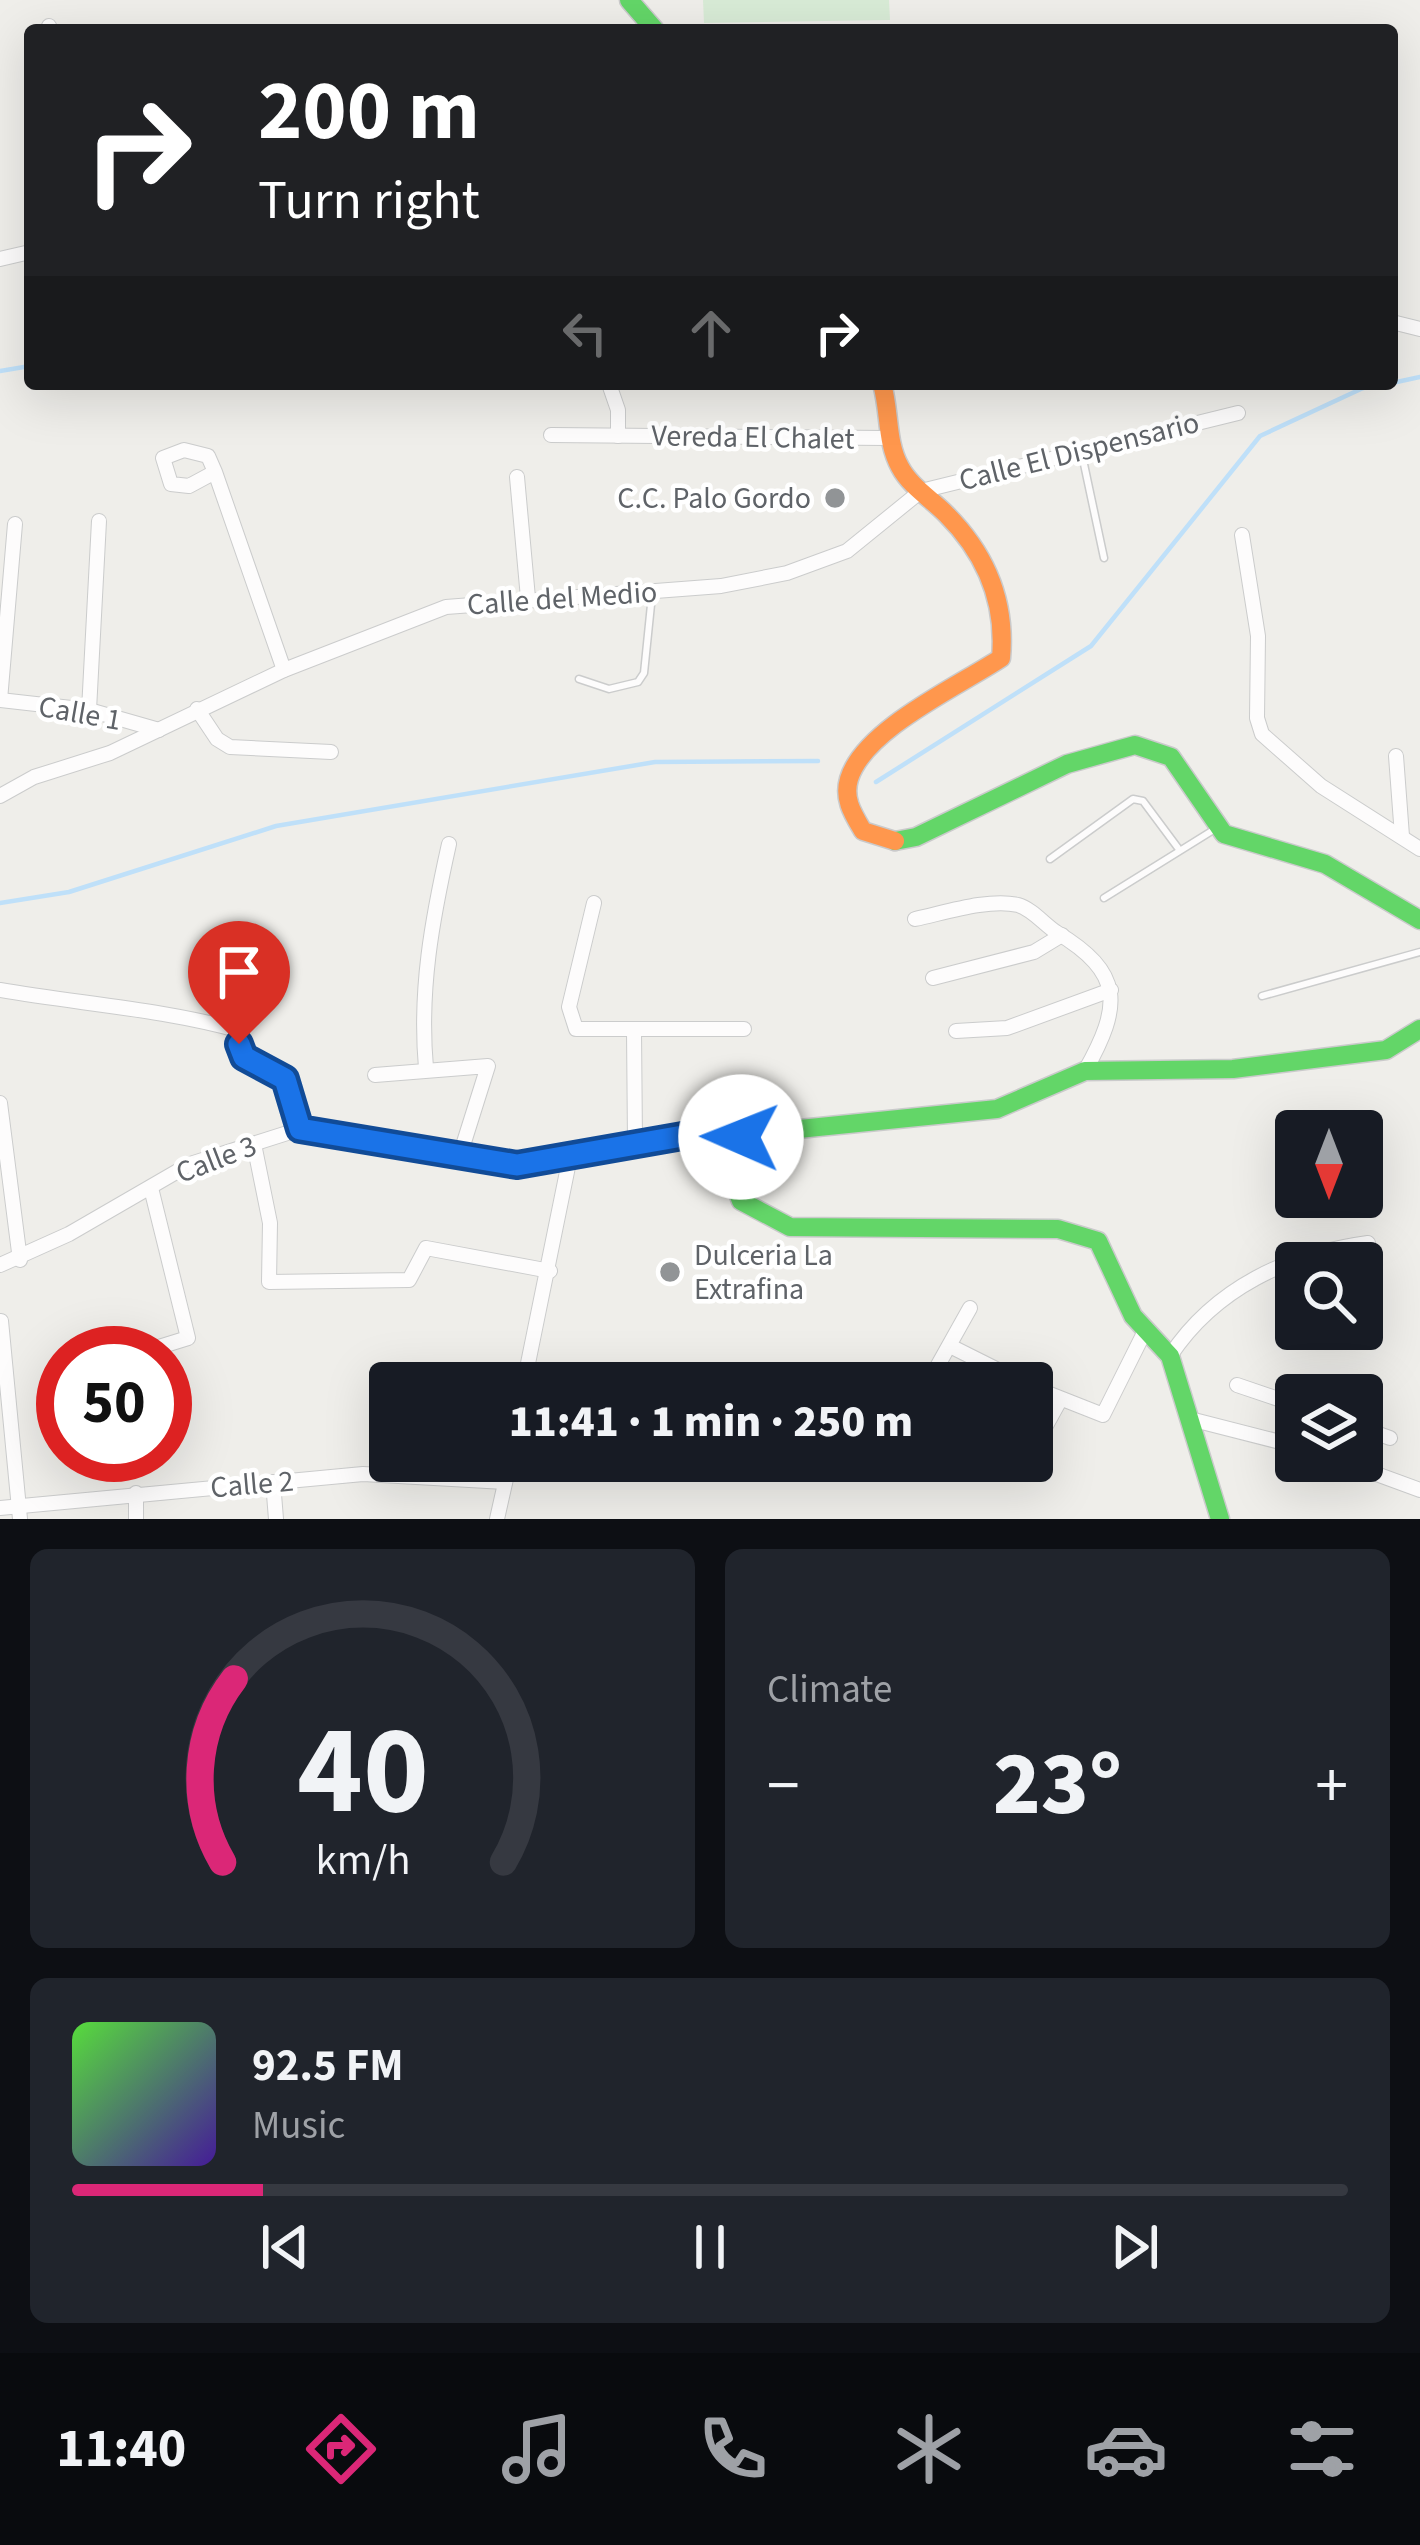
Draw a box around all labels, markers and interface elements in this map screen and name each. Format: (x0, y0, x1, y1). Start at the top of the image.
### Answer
text: 200 m (258, 52, 480, 172)
icon: right (60, 72, 216, 228)
text: Turn right (258, 163, 480, 240)
icon: left (552, 300, 618, 366)
icon: ahead (678, 300, 744, 366)
icon: right (804, 300, 870, 366)
street label: Calle El Dispensario (955, 401, 1204, 502)
street label: Vereda El Chalet (651, 414, 855, 461)
place label: C.C. Palo Gordo (617, 477, 811, 520)
marker: C.C. Palo Gordo (822, 485, 848, 511)
street label: Calle del Medio (465, 570, 659, 627)
street label: Calle 1 (35, 685, 125, 742)
pin (188, 921, 290, 1044)
icon: arrive (206, 939, 272, 1005)
position arrow (678, 1074, 804, 1200)
north arrow (1275, 1110, 1383, 1218)
map controls (1275, 1110, 1383, 1482)
street label: Calle 3 (170, 1124, 263, 1194)
place label: Dulceria La Extrafina (694, 1234, 833, 1311)
button: search (1275, 1242, 1383, 1350)
marker: Dulceria La Extrafina (657, 1259, 683, 1285)
speed limit sign: 50 (36, 1326, 192, 1482)
button: layers (1275, 1374, 1383, 1482)
text: 11:41 · 1 min · 250 m (509, 1390, 913, 1454)
street label: Calle 2 (209, 1459, 295, 1510)
text: Climate (767, 1662, 892, 1718)
text: 40 (297, 1683, 428, 1861)
text: 23° (993, 1721, 1122, 1849)
text: − (767, 1739, 800, 1833)
text: + (1315, 1739, 1348, 1833)
text: km/h (315, 1829, 410, 1890)
text: 92.5 FM (252, 2034, 404, 2098)
text: Music (252, 2098, 345, 2154)
icon: previous (252, 2214, 318, 2280)
icon: pause (677, 2214, 743, 2280)
icon: next (1102, 2214, 1168, 2280)
icon: directions (299, 2407, 383, 2491)
icon: music (495, 2407, 579, 2491)
icon: phone (691, 2407, 775, 2491)
icon: climate (887, 2407, 971, 2491)
icon: car (1084, 2407, 1168, 2491)
icon: filters (1280, 2407, 1364, 2491)
text: 11:40 (56, 2411, 186, 2488)

